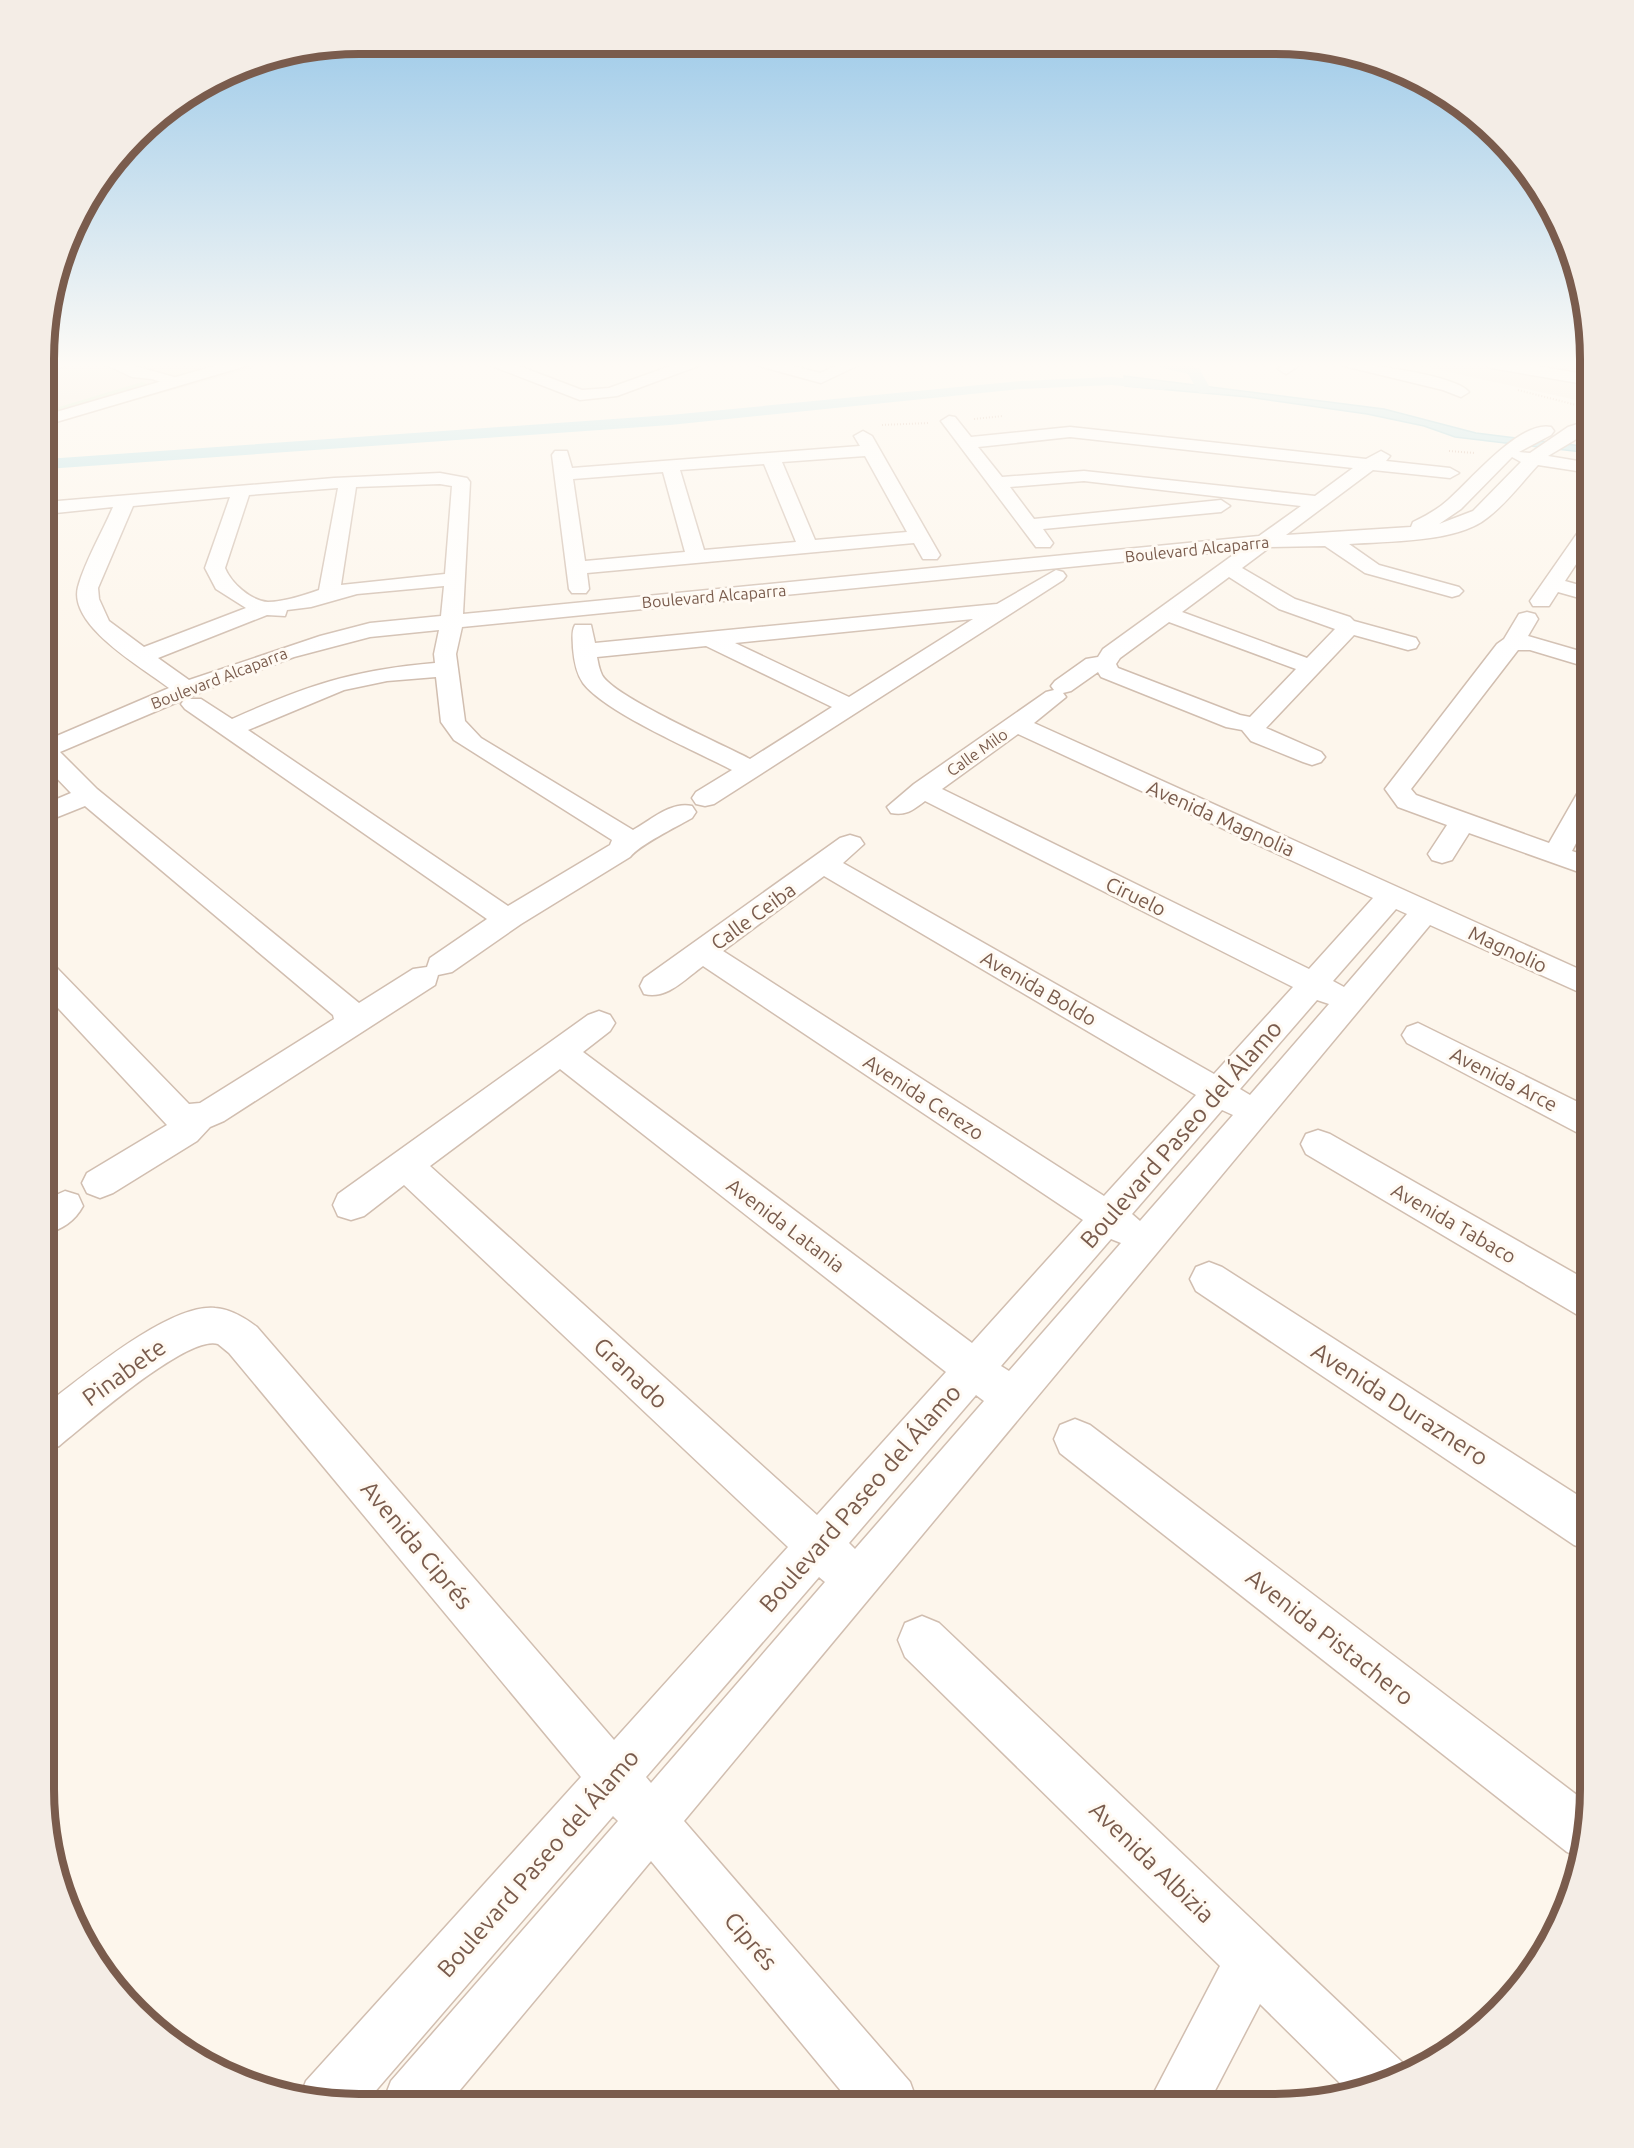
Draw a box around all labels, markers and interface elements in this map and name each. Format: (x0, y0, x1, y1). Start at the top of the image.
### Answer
street label: Boulevard Alcaparra (1124, 532, 1270, 566)
street label: Boulevard Alcaparra (641, 581, 787, 611)
street label: Boulevard Alcaparra (148, 644, 290, 712)
street label: Calle Milo (943, 724, 1011, 780)
street label: Avenida Magnolia (1144, 775, 1298, 861)
street label: Ciruelo (1102, 872, 1170, 920)
street label: Calle Ceiba (706, 878, 800, 954)
street label: Magnolio (1465, 921, 1551, 977)
street label: Avenida Boldo (977, 946, 1101, 1030)
street label: Boulevard Paseo del Álamo (1074, 1014, 1287, 1253)
street label: Avenida Arce (1447, 1042, 1561, 1116)
street label: Avenida Cerezo (859, 1050, 989, 1144)
street label: Avenida Latania (723, 1173, 849, 1277)
street label: Avenida Tabaco (1388, 1178, 1520, 1268)
street label: Granado (588, 1332, 674, 1414)
street label: Pinabete (77, 1333, 171, 1411)
street label: Avenida Duraznero (1307, 1337, 1493, 1471)
street label: Boulevard Paseo del Álamo (753, 1378, 966, 1617)
street label: Avenida Ciprés (356, 1475, 478, 1615)
street label: Avenida Pistachero (1241, 1563, 1419, 1711)
street label: Boulevard Paseo del Álamo (431, 1743, 644, 1982)
street label: Avenida Albizia (1084, 1796, 1220, 1928)
street label: Ciprés (719, 1907, 783, 1975)

